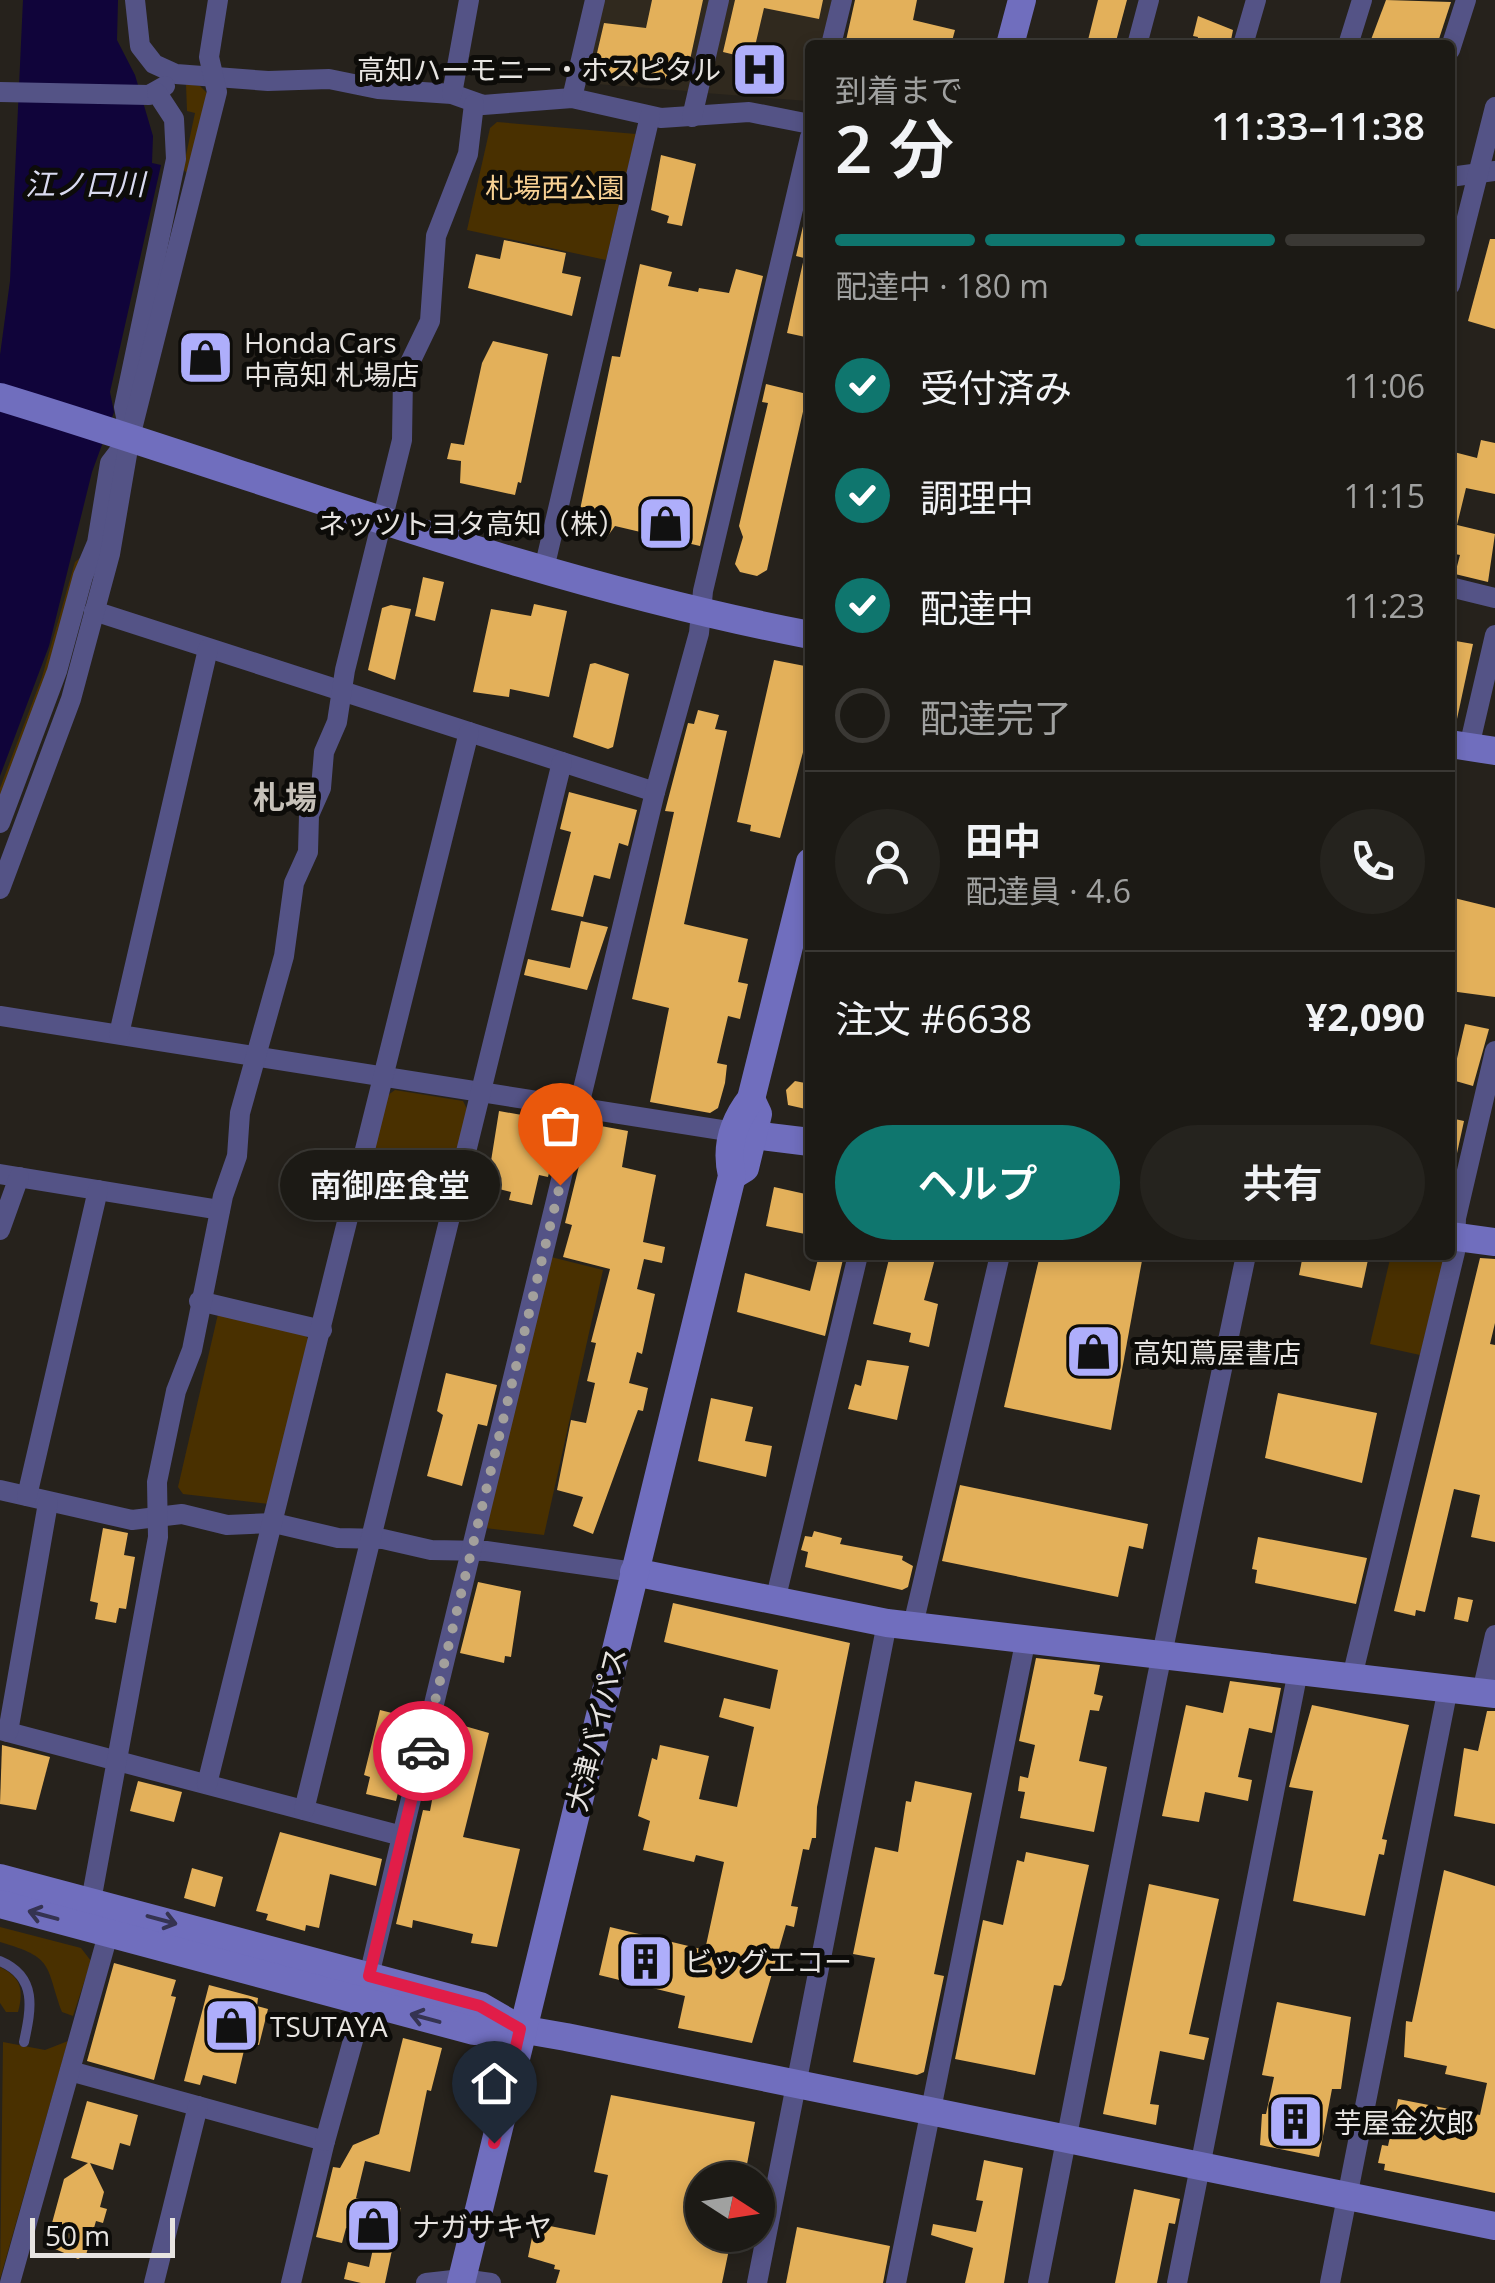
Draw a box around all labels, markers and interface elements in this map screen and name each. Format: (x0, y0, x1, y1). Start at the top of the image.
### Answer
hospital icon: 高知ハーモニー・ホスピタル (730, 39, 790, 99)
place label: 高知ハーモニー・ホスピタル (357, 50, 721, 88)
text: 到着まで (835, 68, 963, 111)
text: 11:33–11:38 (1211, 99, 1425, 151)
text: 2 分 (835, 104, 954, 192)
water label: 江ノ口川 (25, 163, 148, 204)
park label: 札場西公園 (485, 168, 625, 206)
text: 配達中 · 180 m (835, 264, 1049, 307)
place label: Honda Cars 中高知 札場店 (244, 323, 419, 393)
shop icon: Honda Cars 中高知 札場店 (175, 328, 235, 388)
icon: check (835, 358, 890, 413)
text: 受付済み (920, 361, 1072, 413)
text: 11:06 (1343, 364, 1425, 407)
icon: check (835, 468, 890, 523)
text: 調理中 (920, 471, 1034, 523)
text: 11:15 (1343, 474, 1425, 517)
shop icon: ネッツトヨタ高知（株） (635, 493, 695, 553)
place label: ネッツトヨタ高知（株） (318, 504, 626, 542)
icon: check (835, 578, 890, 633)
text: 配達中 (920, 581, 1034, 633)
text: 11:23 (1343, 584, 1425, 627)
text: 配達完了 (920, 691, 1072, 743)
district label: 札場 (253, 775, 317, 818)
button: person (835, 809, 940, 914)
button: phone (1320, 809, 1425, 914)
text: 田中 (965, 814, 1041, 866)
text: 配達員 · 4.6 (965, 869, 1131, 912)
text: ¥2,090 (1306, 990, 1425, 1042)
text: 注文 #6638 (835, 992, 1032, 1044)
pin (518, 1083, 603, 1186)
icon: bag (533, 1098, 588, 1153)
button: ヘルプ (835, 1125, 1120, 1240)
button: 共有 (1140, 1125, 1425, 1240)
callout: 南御座食堂 (280, 1150, 500, 1220)
text: 南御座食堂 (310, 1163, 470, 1206)
shop icon: 高知蔦屋書店 (1064, 1322, 1124, 1382)
place label: 高知蔦屋書店 (1133, 1333, 1301, 1371)
street label: 大津バイパス (556, 1643, 634, 1815)
courier (373, 1701, 473, 1801)
icon: car (396, 1724, 451, 1779)
one-way arrow (28, 1905, 59, 1924)
one-way arrow (146, 1912, 177, 1930)
building icon: ビッグエコー (615, 1931, 675, 1991)
place label: ビッグエコー (684, 1942, 852, 1980)
shop icon: TSUTAYA (201, 1996, 261, 2056)
place label: TSUTAYA (270, 2007, 388, 2045)
one-way arrow (409, 2008, 441, 2026)
pin (452, 2041, 537, 2144)
icon: home (467, 2056, 522, 2111)
building icon: 芋屋金次郎 (1265, 2092, 1325, 2152)
place label: 芋屋金次郎 (1334, 2103, 1474, 2141)
north arrow (685, 2162, 775, 2252)
map controls (685, 2162, 775, 2252)
shop icon: ナガサキヤ (343, 2196, 403, 2256)
place label: ナガサキヤ (412, 2207, 552, 2245)
scale bar (30, 2213, 175, 2258)
text: 50 m (45, 2216, 110, 2254)

